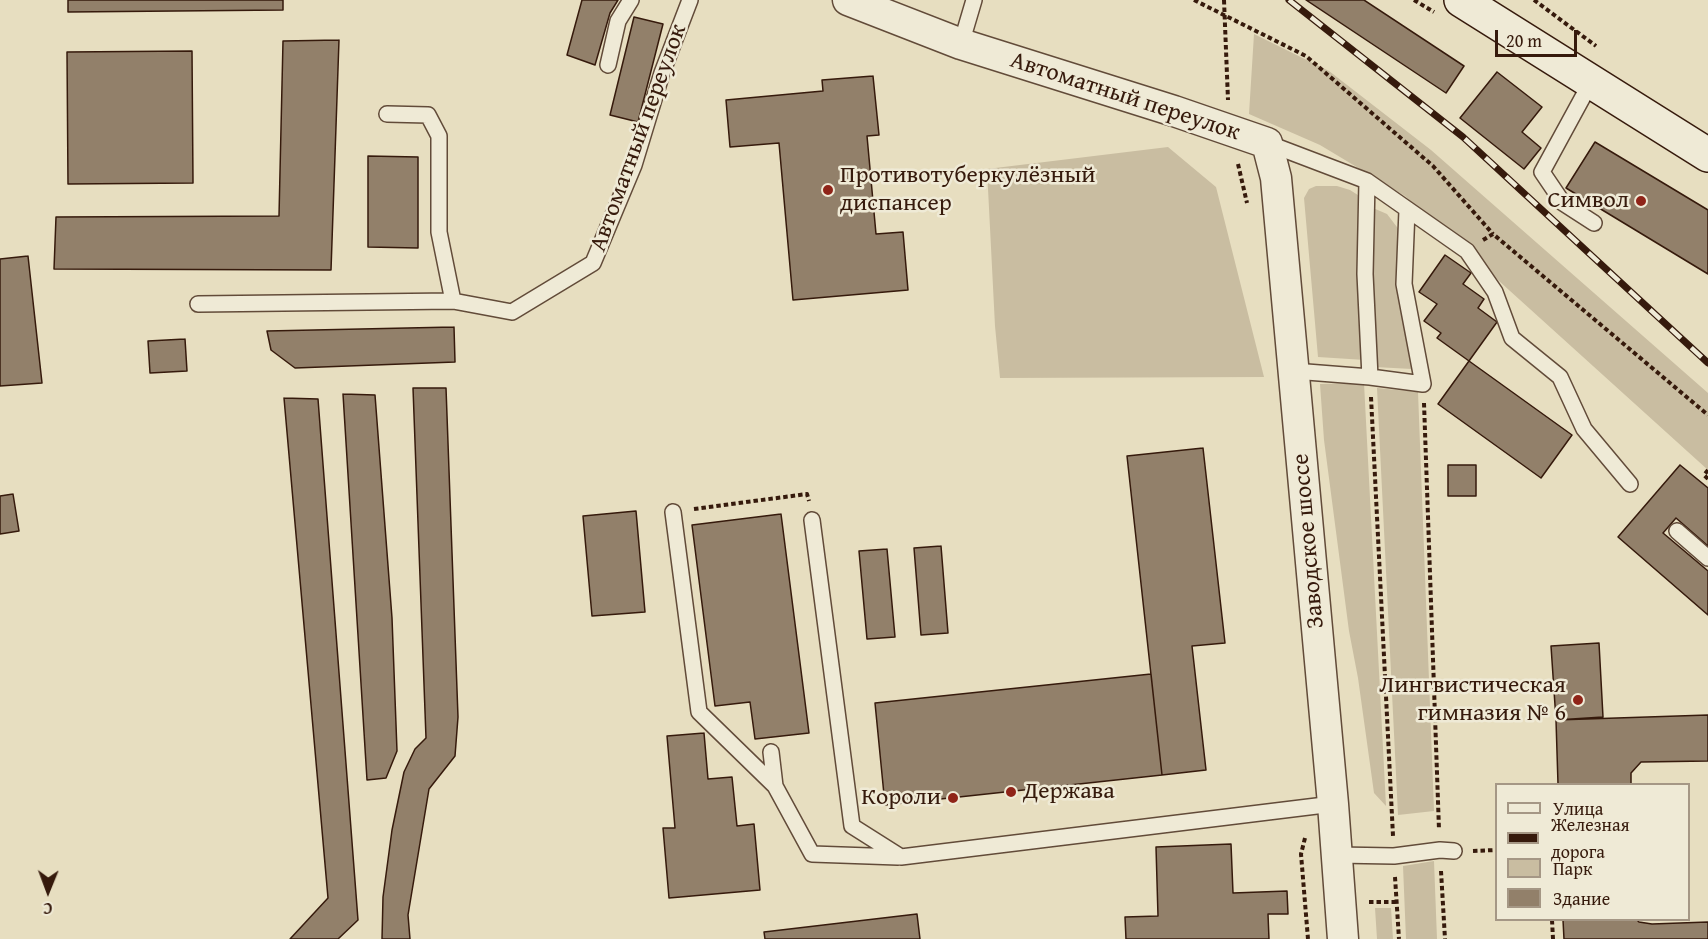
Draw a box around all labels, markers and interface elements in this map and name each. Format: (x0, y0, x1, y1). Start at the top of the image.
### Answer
scale bar (1498, 18, 1580, 56)
street label: Автоматный переулок (584, 20, 694, 256)
text: 20 m (1506, 27, 1542, 54)
street label: Автоматный переулок (1007, 46, 1243, 148)
place label: Противотуберкулёзный диспансер (840, 162, 1095, 218)
marker: Противотуберкулёзный диспансер (821, 183, 835, 197)
place label: Символ (1547, 187, 1629, 215)
marker: Символ (1634, 194, 1648, 208)
street label: Заводское шоссе (1287, 452, 1331, 630)
place label: Лингвистическая гимназия № 6 (1379, 672, 1566, 728)
marker: Лингвистическая гимназия № 6 (1571, 693, 1585, 707)
place label: Держава (1023, 778, 1115, 806)
legend (1495, 783, 1690, 921)
place label: Короли (861, 784, 941, 812)
marker: Держава (1004, 785, 1018, 799)
marker: Короли (946, 791, 960, 805)
text: Улица (1553, 795, 1603, 822)
text: Железная дорога (1551, 811, 1630, 865)
text: Парк (1553, 855, 1592, 882)
north arrow (18, 861, 78, 921)
text: Здание (1553, 885, 1610, 912)
text: С (43, 897, 52, 921)

